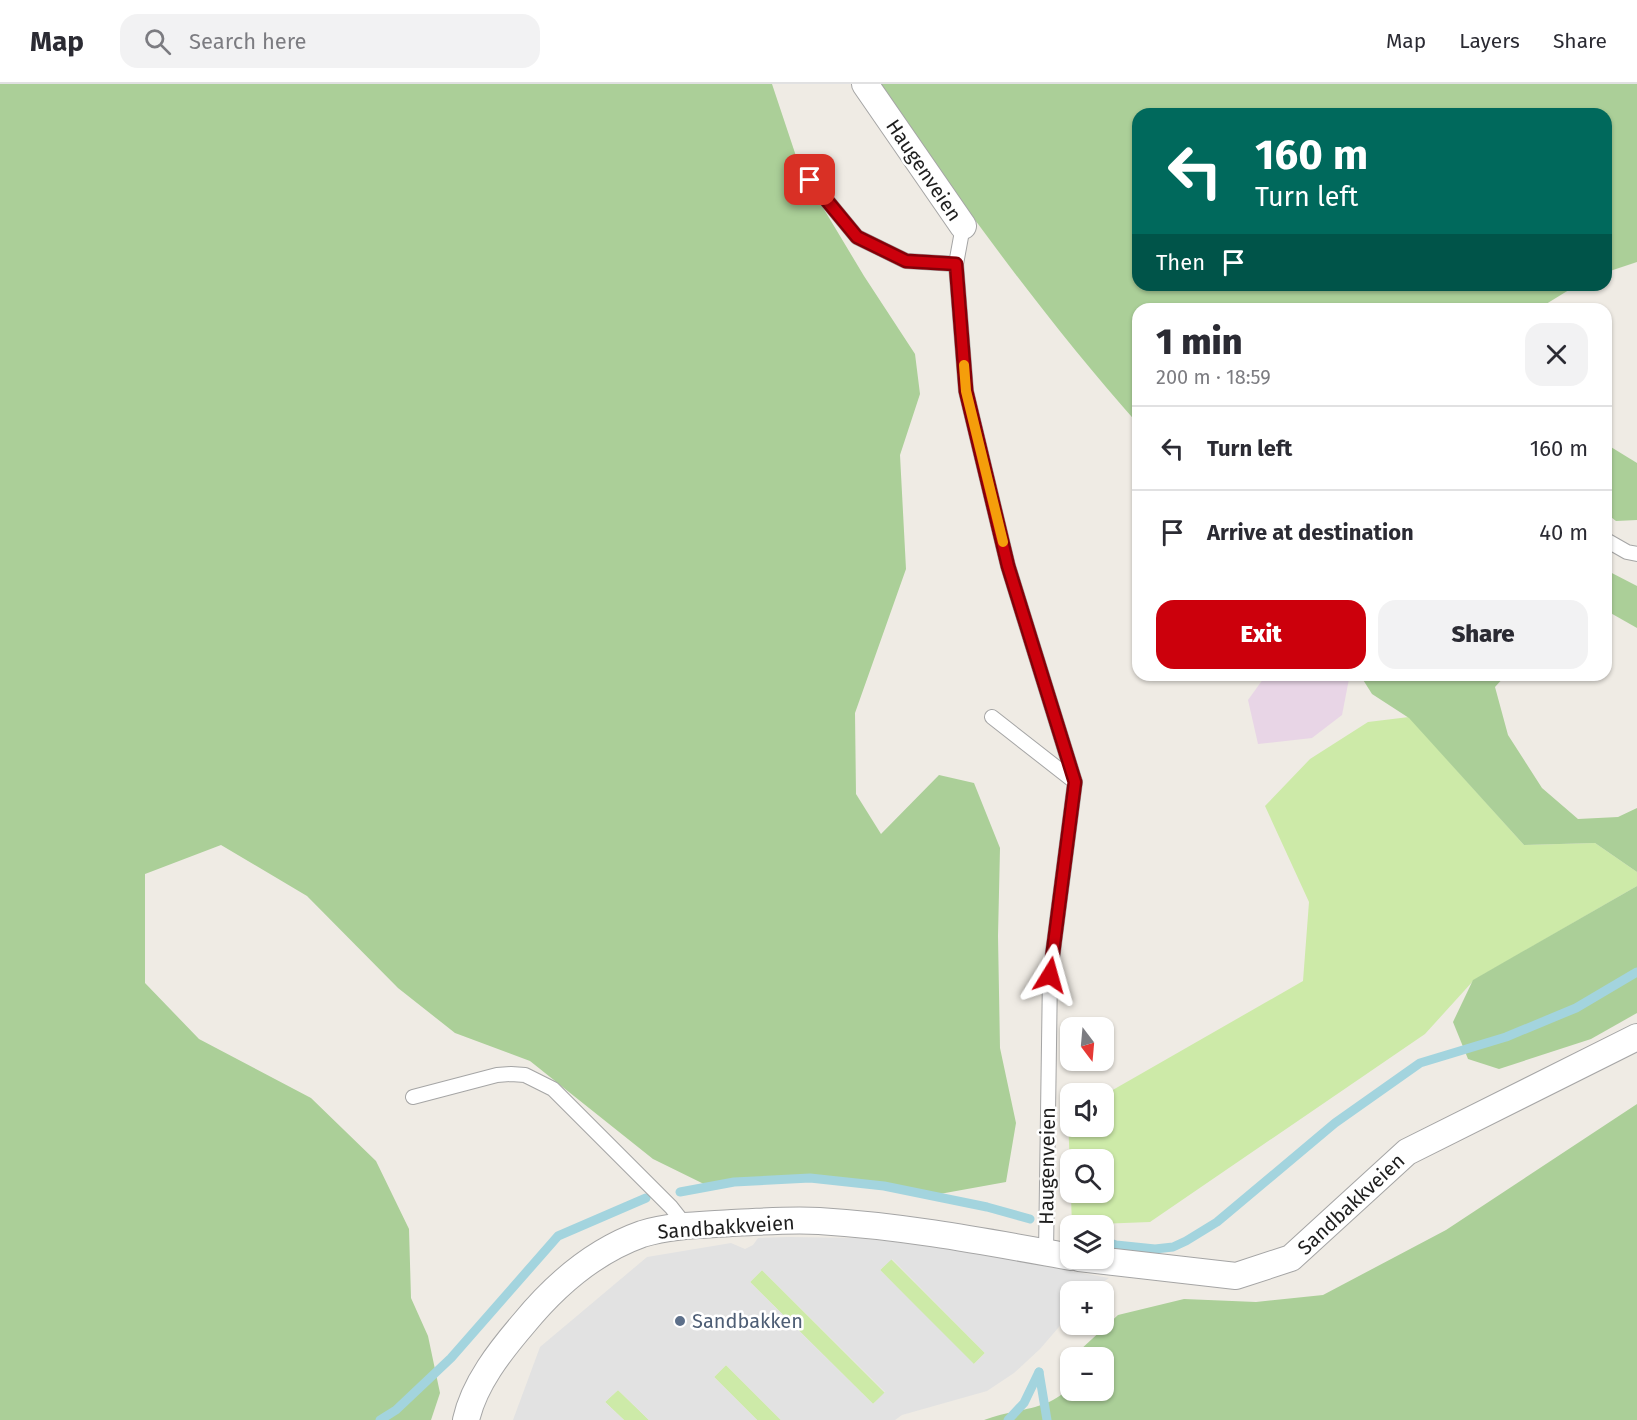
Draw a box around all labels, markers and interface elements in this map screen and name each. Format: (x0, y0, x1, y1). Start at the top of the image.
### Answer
search box (120, 14, 540, 68)
text: Map (30, 25, 84, 58)
icon: search (141, 25, 174, 58)
text: Search here (189, 28, 307, 55)
text: Map (1386, 28, 1426, 54)
text: Layers (1459, 28, 1520, 54)
text: Share (1553, 28, 1607, 54)
street label: Haugenveien (881, 115, 967, 225)
text: 160 m (1255, 130, 1368, 180)
icon: left (1156, 132, 1234, 210)
pin (784, 154, 835, 205)
icon: arrive (793, 163, 826, 196)
text: Turn left (1255, 181, 1358, 213)
icon: arrive (1217, 246, 1250, 279)
text: Then (1156, 249, 1205, 276)
text: 1 min (1156, 320, 1242, 364)
button: close (1525, 323, 1588, 386)
text: 200 m · 18:59 (1156, 365, 1271, 389)
icon: left (1156, 432, 1189, 465)
text: Turn left (1207, 435, 1292, 462)
text: 160 m (1530, 435, 1588, 462)
icon: arrive (1156, 516, 1189, 549)
text: Arrive at destination (1207, 519, 1414, 546)
text: 40 m (1539, 519, 1588, 546)
button: Exit (1156, 600, 1366, 669)
button: Share (1378, 600, 1588, 669)
position arrow (1018, 943, 1082, 1007)
north arrow (1060, 1017, 1114, 1071)
map controls (1060, 1017, 1114, 1401)
button: sound (1060, 1083, 1114, 1137)
street label: Haugenveien (1034, 1107, 1060, 1225)
street label: Sandbakkveien (1293, 1148, 1409, 1260)
button: search (1060, 1149, 1114, 1203)
street label: Sandbakkveien (657, 1210, 795, 1244)
button: layers (1060, 1215, 1114, 1269)
button: + (1060, 1281, 1114, 1335)
place label: Sandbakken (692, 1309, 803, 1333)
marker: Sandbakken (673, 1314, 687, 1328)
button: − (1060, 1347, 1114, 1401)

